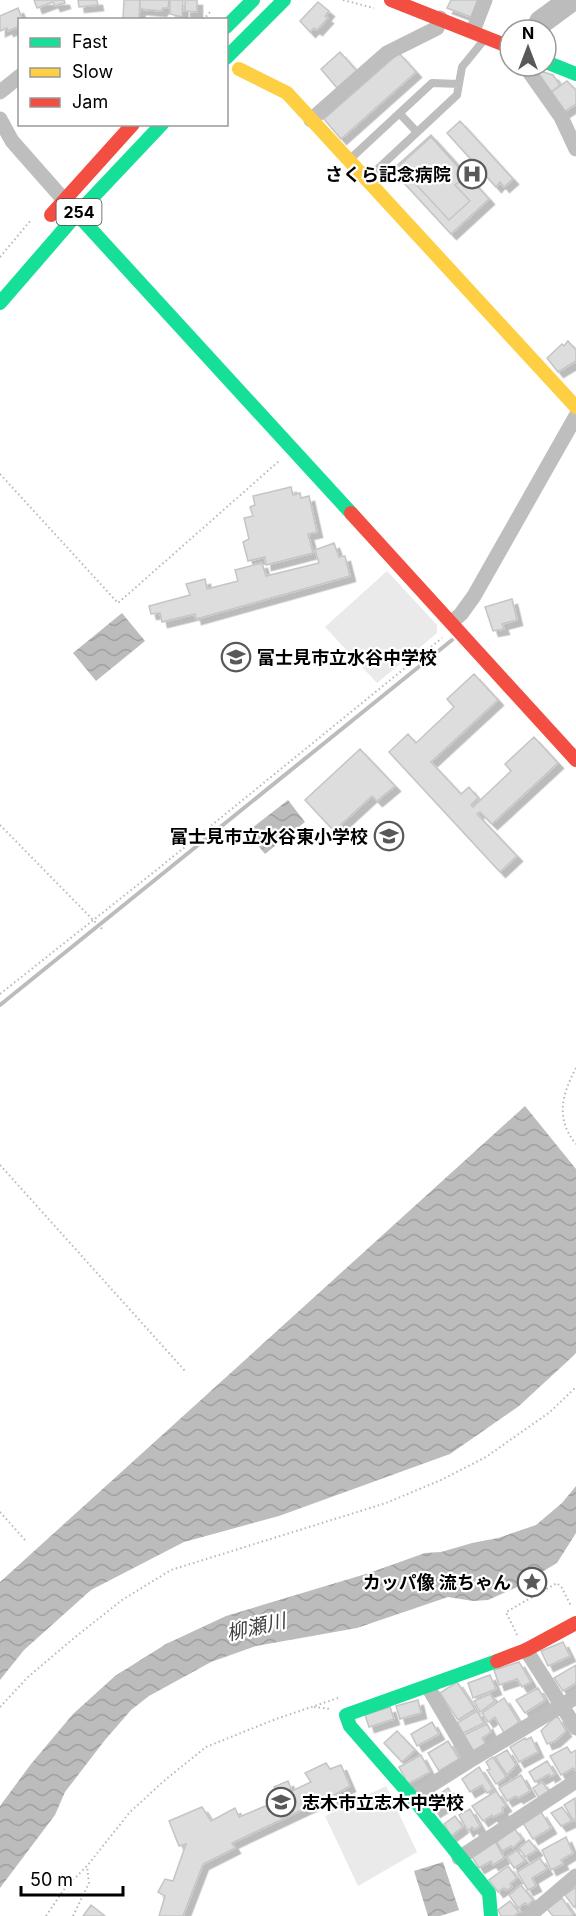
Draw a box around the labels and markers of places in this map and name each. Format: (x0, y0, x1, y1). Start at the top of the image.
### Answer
hospital icon: さくら記念病院 (456, 158, 488, 190)
place label: さくら記念病院 (325, 164, 451, 185)
school or university icon: 富士見市立水谷中学校 (220, 641, 252, 673)
place label: 富士見市立水谷中学校 (257, 647, 437, 668)
school or university icon: 富士見市立水谷東小学校 (373, 820, 405, 852)
place label: 富士見市立水谷東小学校 (170, 826, 368, 847)
place icon: カッパ像 流ちゃん (516, 1566, 548, 1598)
place label: カッパ像 流ちゃん (363, 1572, 511, 1593)
school or university icon: 志木市立志木中学校 (265, 1786, 297, 1818)
place label: 志木市立志木中学校 (302, 1792, 464, 1813)

